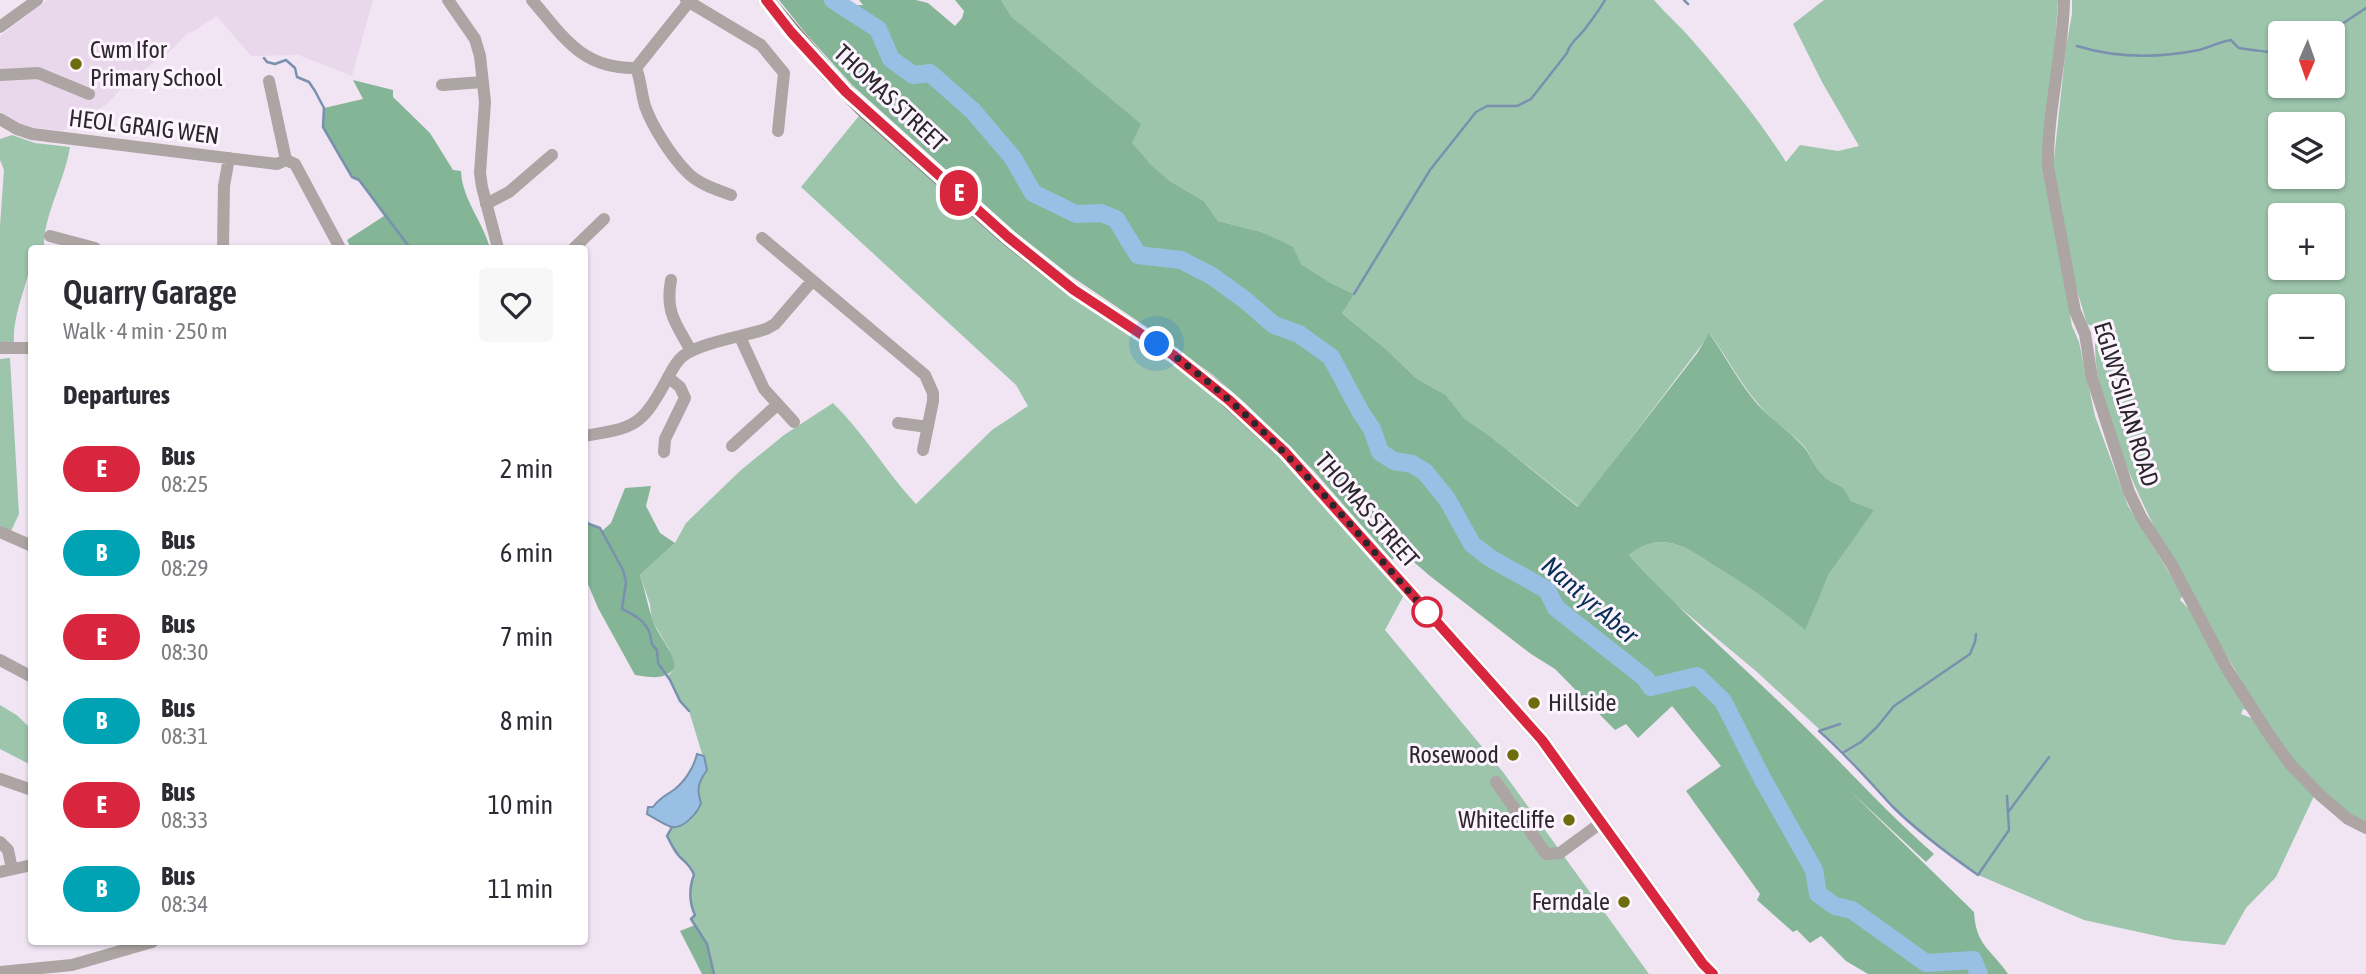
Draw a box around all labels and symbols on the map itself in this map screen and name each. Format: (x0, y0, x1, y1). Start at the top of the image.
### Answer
north arrow (2268, 21, 2345, 98)
place label: Cwm Ifor Primary School (90, 36, 223, 91)
street label: THOMAS STREET (829, 39, 952, 157)
marker: Cwm Ifor Primary School (68, 56, 84, 72)
street label: HEOL GRAIG WEN (67, 104, 221, 149)
line badge: E (936, 170, 982, 216)
street label: EGLWYSILIAN ROAD (2089, 318, 2164, 489)
your location (1139, 326, 1174, 361)
street label: THOMAS STREET (1310, 447, 1425, 573)
water label: Nant yr Aber (1536, 550, 1645, 651)
unlabelled marker (1412, 597, 1442, 627)
place label: Hillside (1548, 689, 1616, 716)
marker: Hillside (1526, 695, 1542, 711)
place label: Rosewood (1409, 741, 1499, 768)
marker: Rosewood (1505, 747, 1521, 763)
place label: Whitecliffe (1458, 806, 1555, 833)
marker: Whitecliffe (1561, 812, 1577, 828)
place label: Ferndale (1532, 888, 1610, 915)
marker: Ferndale (1616, 894, 1632, 910)

